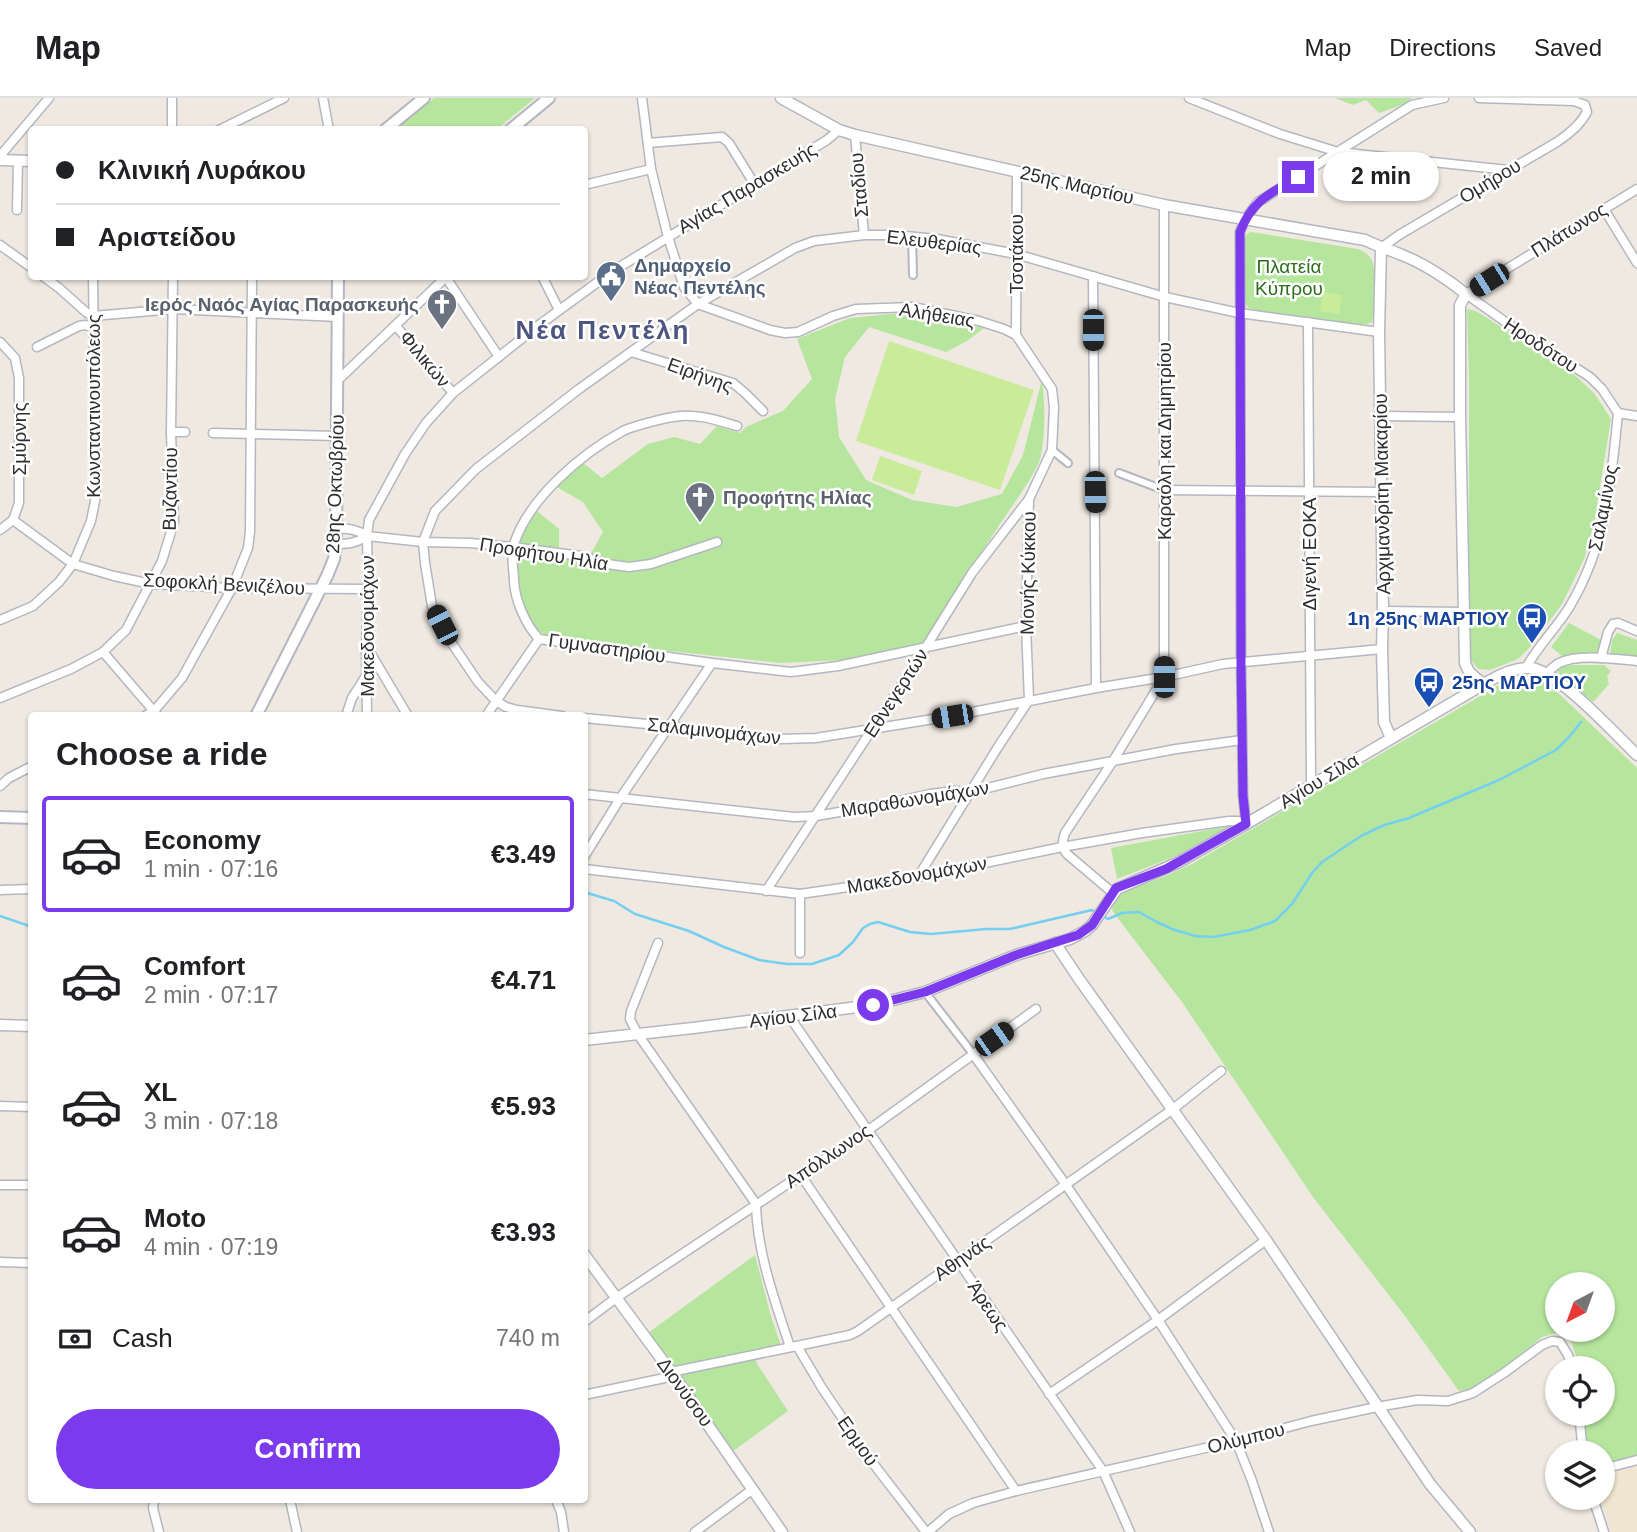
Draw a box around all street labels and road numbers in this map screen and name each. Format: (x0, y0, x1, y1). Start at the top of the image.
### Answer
street label: Αγίας Παρασκευής (674, 138, 820, 238)
street label: Σταδίου (846, 152, 872, 218)
street label: Ομήρου (1455, 154, 1525, 208)
street label: 25ης Μαρτίου (1018, 162, 1136, 208)
street label: Πλάτωνος (1527, 199, 1611, 261)
street label: Τσοτάκου (1006, 214, 1027, 294)
street label: Ελευθερίας (885, 226, 983, 258)
street label: Αλήθειας (898, 299, 976, 331)
street label: Ηροδότου (1500, 313, 1582, 377)
street label: Κωνσταντινουπόλεως (83, 314, 104, 498)
street label: Φιλικών (396, 327, 454, 391)
street label: Καραόλη και Δημητρίου (1154, 342, 1175, 540)
street label: Ειρήνης (665, 354, 735, 396)
street label: Αρχιμανδρίτη Μακαρίου (1370, 393, 1394, 595)
street label: Σμύρνης (9, 402, 30, 476)
street label: 28ης Οκτωβρίου (322, 414, 348, 554)
street label: Βυζαντίου (159, 447, 181, 531)
street label: Σαλαμίνος (1584, 463, 1622, 553)
street label: Διγενή ΕΟΚΑ (1299, 497, 1320, 611)
street label: Μονής Κύκκου (1016, 511, 1040, 635)
street label: Προφήτου Ηλία (478, 533, 610, 575)
street label: Μακεδονομάχων (357, 555, 378, 697)
street label: Σοφοκλή Βενιζέλου (143, 569, 305, 599)
street label: Γυμναστηρίου (547, 629, 667, 667)
street label: Εθνεγερτών (860, 645, 932, 741)
street label: Σαλαμινομάχων (646, 714, 782, 748)
street label: Αγίου Σίλα (1276, 749, 1362, 813)
street label: Μαραθωνομάχων (839, 777, 991, 821)
street label: Μακεδονομάχων (845, 852, 989, 898)
street label: Αγίου Σίλα (748, 1000, 838, 1032)
street label: Απόλλωνος (781, 1120, 875, 1192)
street label: Αθηνάς (930, 1231, 994, 1285)
street label: Άρεως (964, 1277, 1012, 1335)
street label: Διονύσου (653, 1353, 717, 1431)
street label: Ερμού (834, 1412, 882, 1470)
street label: Ολύμπου (1205, 1418, 1287, 1458)

